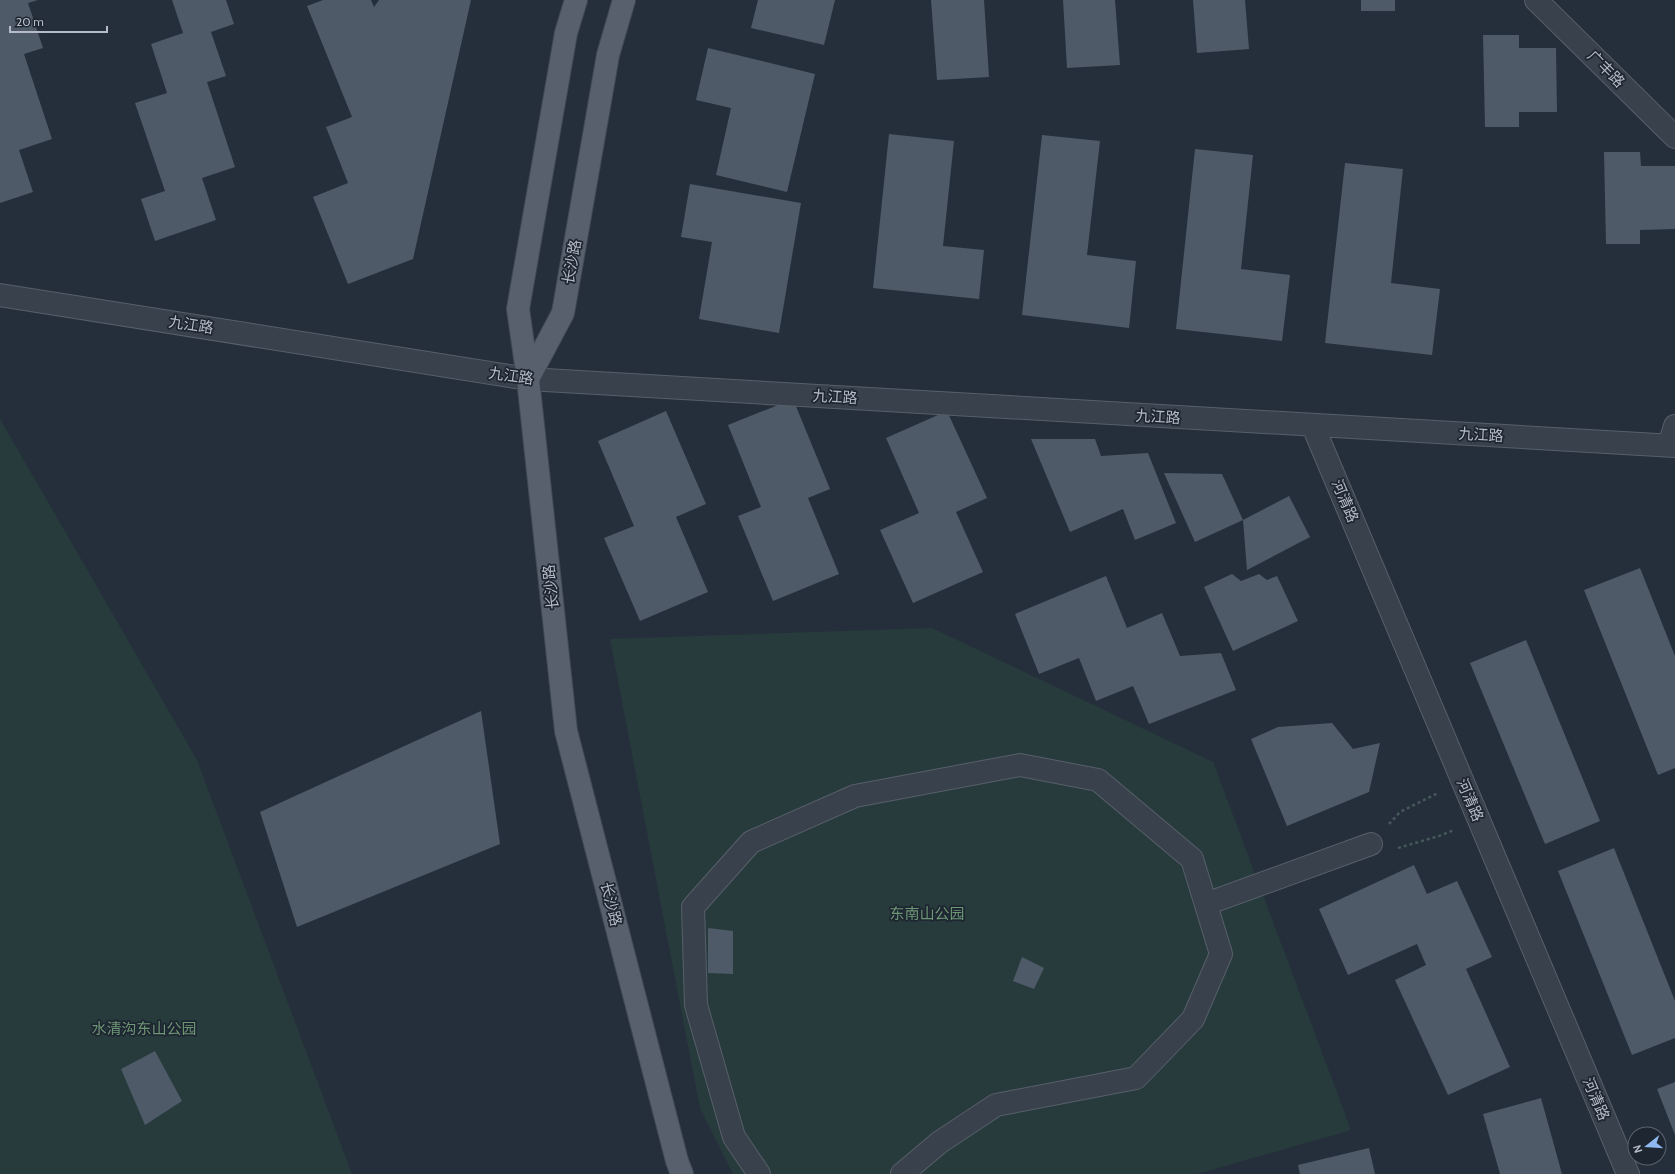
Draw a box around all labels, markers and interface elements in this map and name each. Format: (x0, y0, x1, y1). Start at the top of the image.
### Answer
scale bar (10, 8, 107, 34)
text: 20 m (16, 14, 44, 29)
street label: 广丰路 (1584, 47, 1628, 91)
street label: 长沙路 (559, 238, 585, 286)
street label: 九江路 (167, 313, 215, 337)
street label: 九江路 (487, 364, 535, 388)
street label: 九江路 (812, 387, 858, 407)
street label: 九江路 (1135, 407, 1181, 427)
street label: 九江路 (1458, 425, 1504, 445)
street label: 河清路 (1328, 477, 1362, 525)
street label: 长沙路 (540, 564, 562, 610)
street label: 河清路 (1453, 776, 1487, 824)
street label: 长沙路 (597, 880, 625, 928)
park label: 东南山公园 (889, 905, 965, 923)
park label: 水清沟东山公园 (91, 1020, 197, 1038)
street label: 河清路 (1579, 1075, 1613, 1123)
north arrow (1627, 1126, 1667, 1166)
text: N (1630, 1143, 1645, 1155)

